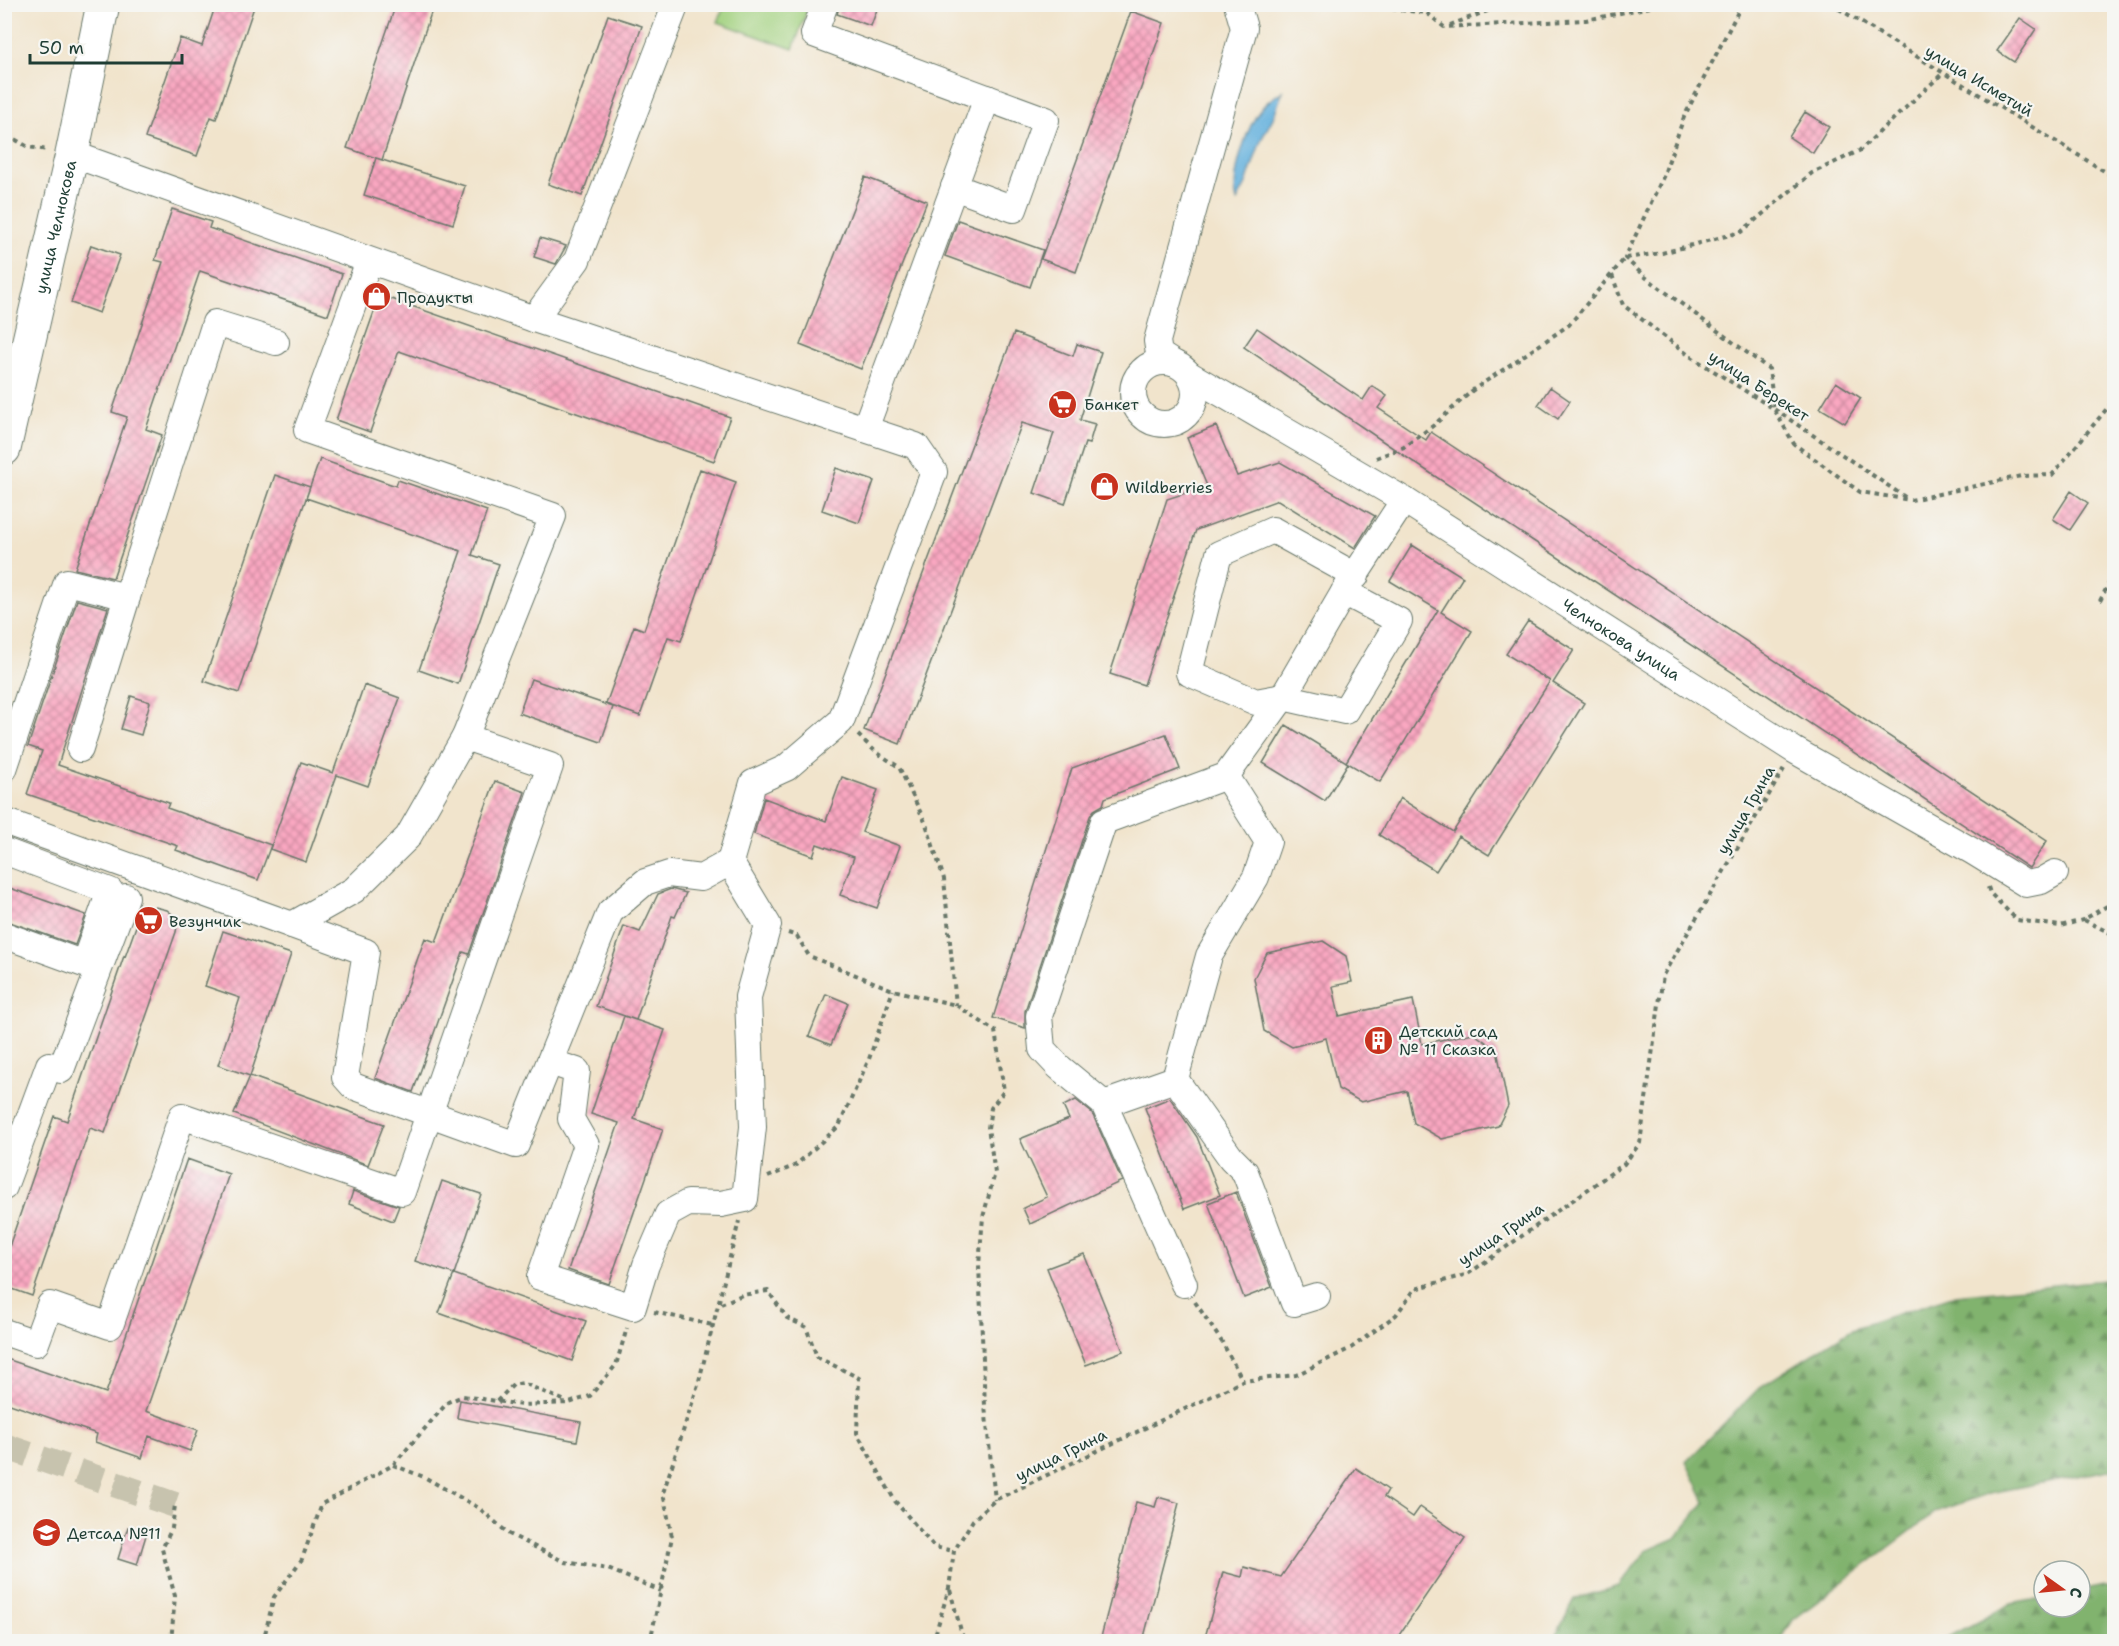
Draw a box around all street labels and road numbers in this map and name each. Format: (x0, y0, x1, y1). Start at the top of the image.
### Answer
street label: улица Исметий (1921, 40, 2037, 122)
street label: улица Челнокова (30, 158, 81, 296)
street label: улица Берекет (1705, 346, 1814, 427)
street label: Челнокова улица (1558, 594, 1685, 685)
street label: улица Грина (1712, 762, 1780, 858)
street label: улица Грина (1454, 1198, 1548, 1270)
street label: улица Грина (1012, 1424, 1110, 1486)

